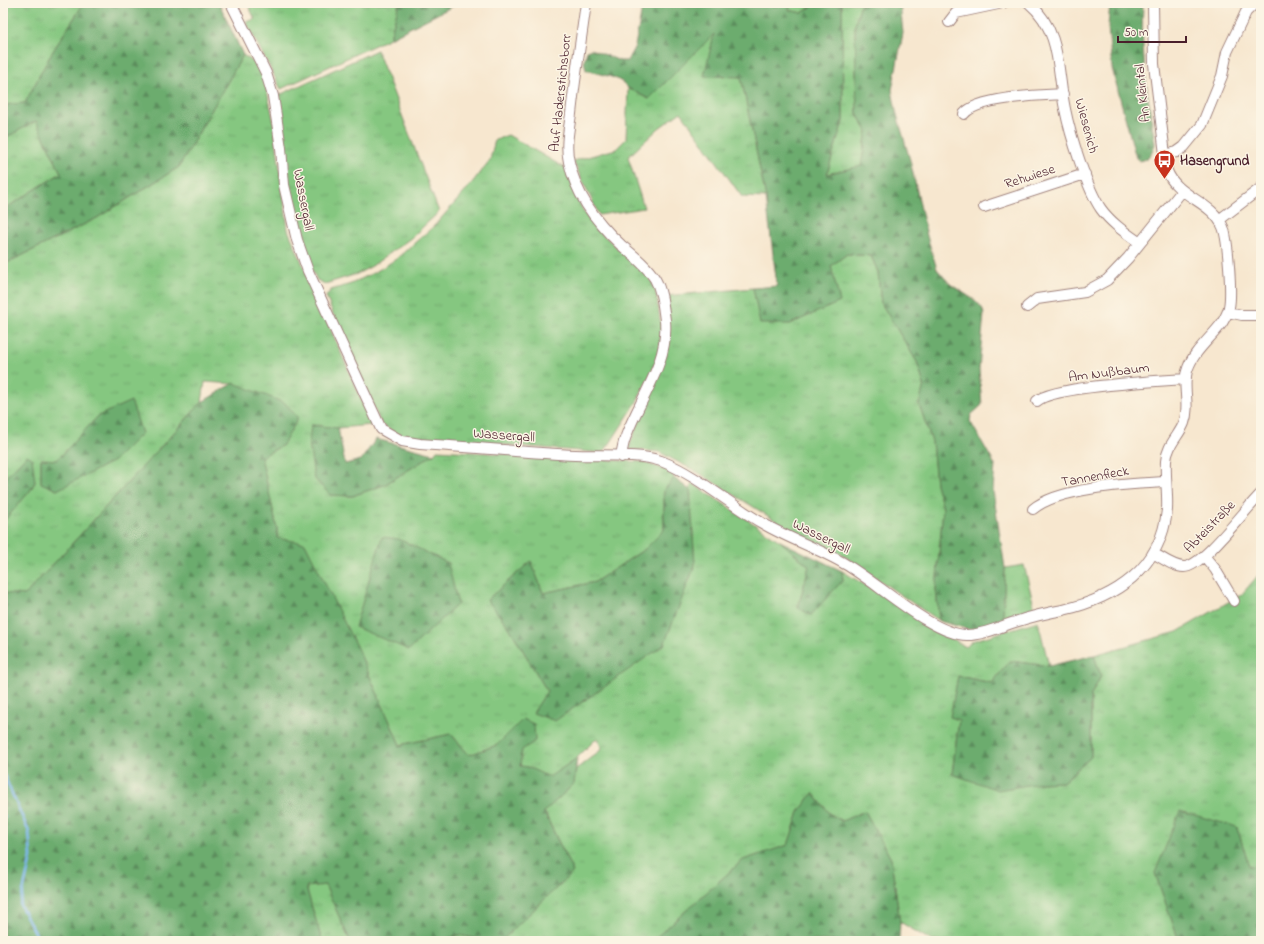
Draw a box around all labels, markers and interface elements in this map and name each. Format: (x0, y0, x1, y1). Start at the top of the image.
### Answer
scale bar (1118, 18, 1186, 44)
text: 50 m (1124, 24, 1148, 42)
street label: Auf Haderstichsborr (544, 32, 578, 153)
street label: An Kleintal (1130, 63, 1156, 123)
street label: Wiesenich (1069, 96, 1103, 156)
bus stop icon: Hasengrund (1152, 148, 1178, 181)
place label: Hasengrund (1180, 151, 1250, 174)
street label: Rehwiese (1002, 159, 1059, 195)
street label: Wassergall (286, 168, 319, 233)
street label: Am Nußbaum (1067, 358, 1151, 388)
street label: Wassergall (472, 423, 536, 450)
street label: Tannenfleck (1060, 461, 1131, 493)
street label: Abteistraße (1179, 495, 1241, 558)
street label: Wassergall (788, 514, 853, 561)

